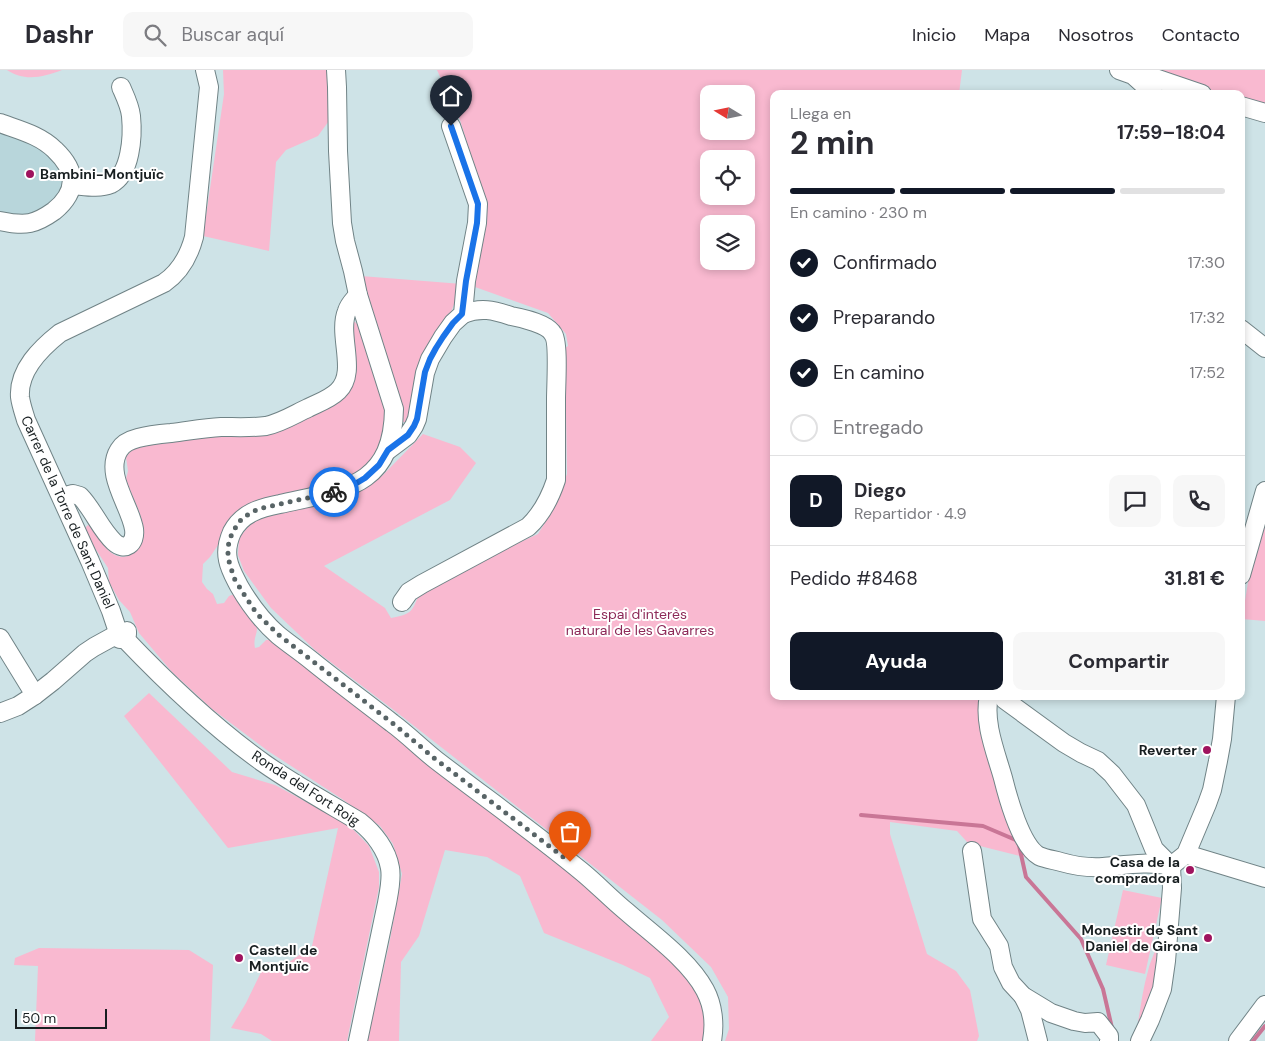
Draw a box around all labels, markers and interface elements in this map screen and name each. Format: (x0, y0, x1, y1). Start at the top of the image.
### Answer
search box (123, 12, 473, 57)
text: Dashr (25, 19, 93, 50)
icon: search (141, 21, 169, 49)
text: Buscar aquí (181, 22, 284, 47)
text: Inicio (912, 23, 956, 47)
text: Mapa (984, 23, 1030, 47)
text: Nosotros (1058, 23, 1134, 47)
text: Contacto (1162, 23, 1240, 47)
pin (430, 75, 472, 126)
icon: home (437, 82, 465, 110)
north arrow (700, 85, 755, 140)
map controls (700, 85, 755, 270)
text: Llega en (790, 103, 851, 124)
text: 17:59–18:04 (1117, 120, 1225, 145)
text: 2 min (790, 122, 875, 164)
button: locate (700, 150, 755, 205)
place label: Bambini-Montjuïc (40, 165, 164, 183)
marker: Bambini-Montjuïc (24, 168, 36, 180)
text: En camino · 230 m (790, 202, 927, 223)
button: layers (700, 215, 755, 270)
icon: check (790, 249, 818, 277)
text: Confirmado (833, 250, 937, 275)
text: 17:30 (1188, 252, 1225, 273)
icon: check (790, 304, 818, 332)
text: Preparando (833, 305, 935, 330)
text: 17:32 (1190, 307, 1225, 328)
icon: check (790, 359, 818, 387)
text: En camino (833, 360, 925, 385)
text: 17:52 (1190, 362, 1225, 383)
street label: Carrer de la Torre de Sant Daniel (17, 413, 119, 611)
text: Entregado (833, 415, 924, 440)
courier (309, 467, 359, 517)
button: chat (1109, 475, 1161, 527)
button: phone (1173, 475, 1225, 527)
icon: bike (320, 478, 348, 506)
text: Diego (854, 478, 906, 503)
text: D (809, 488, 823, 513)
text: Repartidor · 4.9 (854, 503, 966, 524)
text: Pedido #8468 (790, 566, 918, 591)
text: 31.81 € (1164, 566, 1225, 591)
park label: Espai d'interès natural de les Gavarres (566, 605, 714, 639)
button: Ayuda (790, 632, 1003, 690)
button: Compartir (1013, 632, 1225, 690)
place label: Reverter (1139, 741, 1197, 759)
marker: Reverter (1201, 744, 1213, 756)
street label: Ronda del Fort Roig (249, 746, 364, 830)
pin (549, 811, 591, 862)
icon: bag (556, 818, 584, 846)
place label: Casa de la compradora (1095, 853, 1180, 887)
marker: Casa de la compradora (1184, 864, 1196, 876)
place label: Monestir de Sant Daniel de Girona (1082, 921, 1198, 955)
marker: Monestir de Sant Daniel de Girona (1202, 932, 1214, 944)
place label: Castell de Montjuïc (249, 941, 317, 975)
marker: Castell de Montjuïc (233, 952, 245, 964)
scale bar (15, 1006, 108, 1029)
text: 50 m (22, 1009, 56, 1027)

